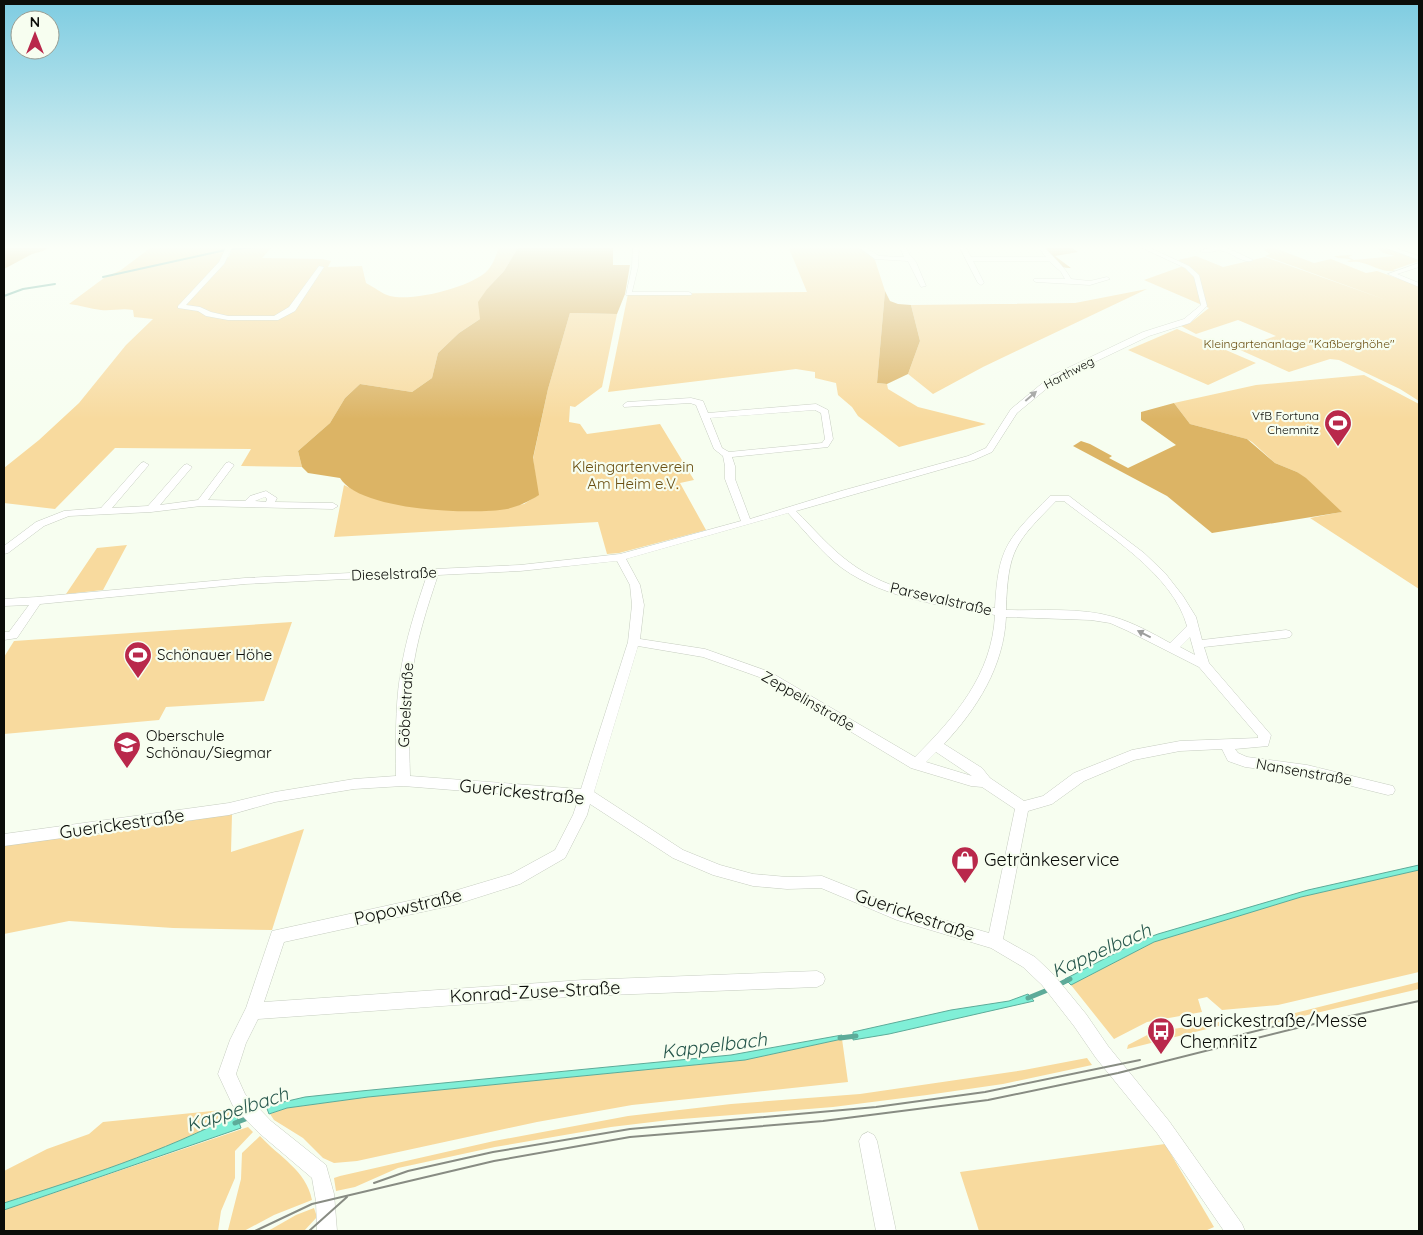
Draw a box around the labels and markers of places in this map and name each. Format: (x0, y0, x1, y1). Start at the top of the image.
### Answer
place label: VfB Fortuna Chemnitz (1252, 408, 1319, 437)
sports icon: VfB Fortuna Chemnitz (1323, 408, 1353, 447)
sports icon: Schönauer Höhe (123, 640, 153, 679)
place label: Schönauer Höhe (157, 645, 272, 664)
place label: Oberschule Schönau/Siegmar (146, 726, 272, 762)
school or university icon: Oberschule Schönau/Siegmar (112, 730, 142, 769)
shop icon: Getränkeservice (950, 845, 980, 884)
place label: Getränkeservice (984, 848, 1120, 871)
place label: Guerickestraße/Messe Chemnitz (1180, 1009, 1367, 1053)
bus stop icon: Guerickestraße/Messe Chemnitz (1146, 1016, 1176, 1055)

